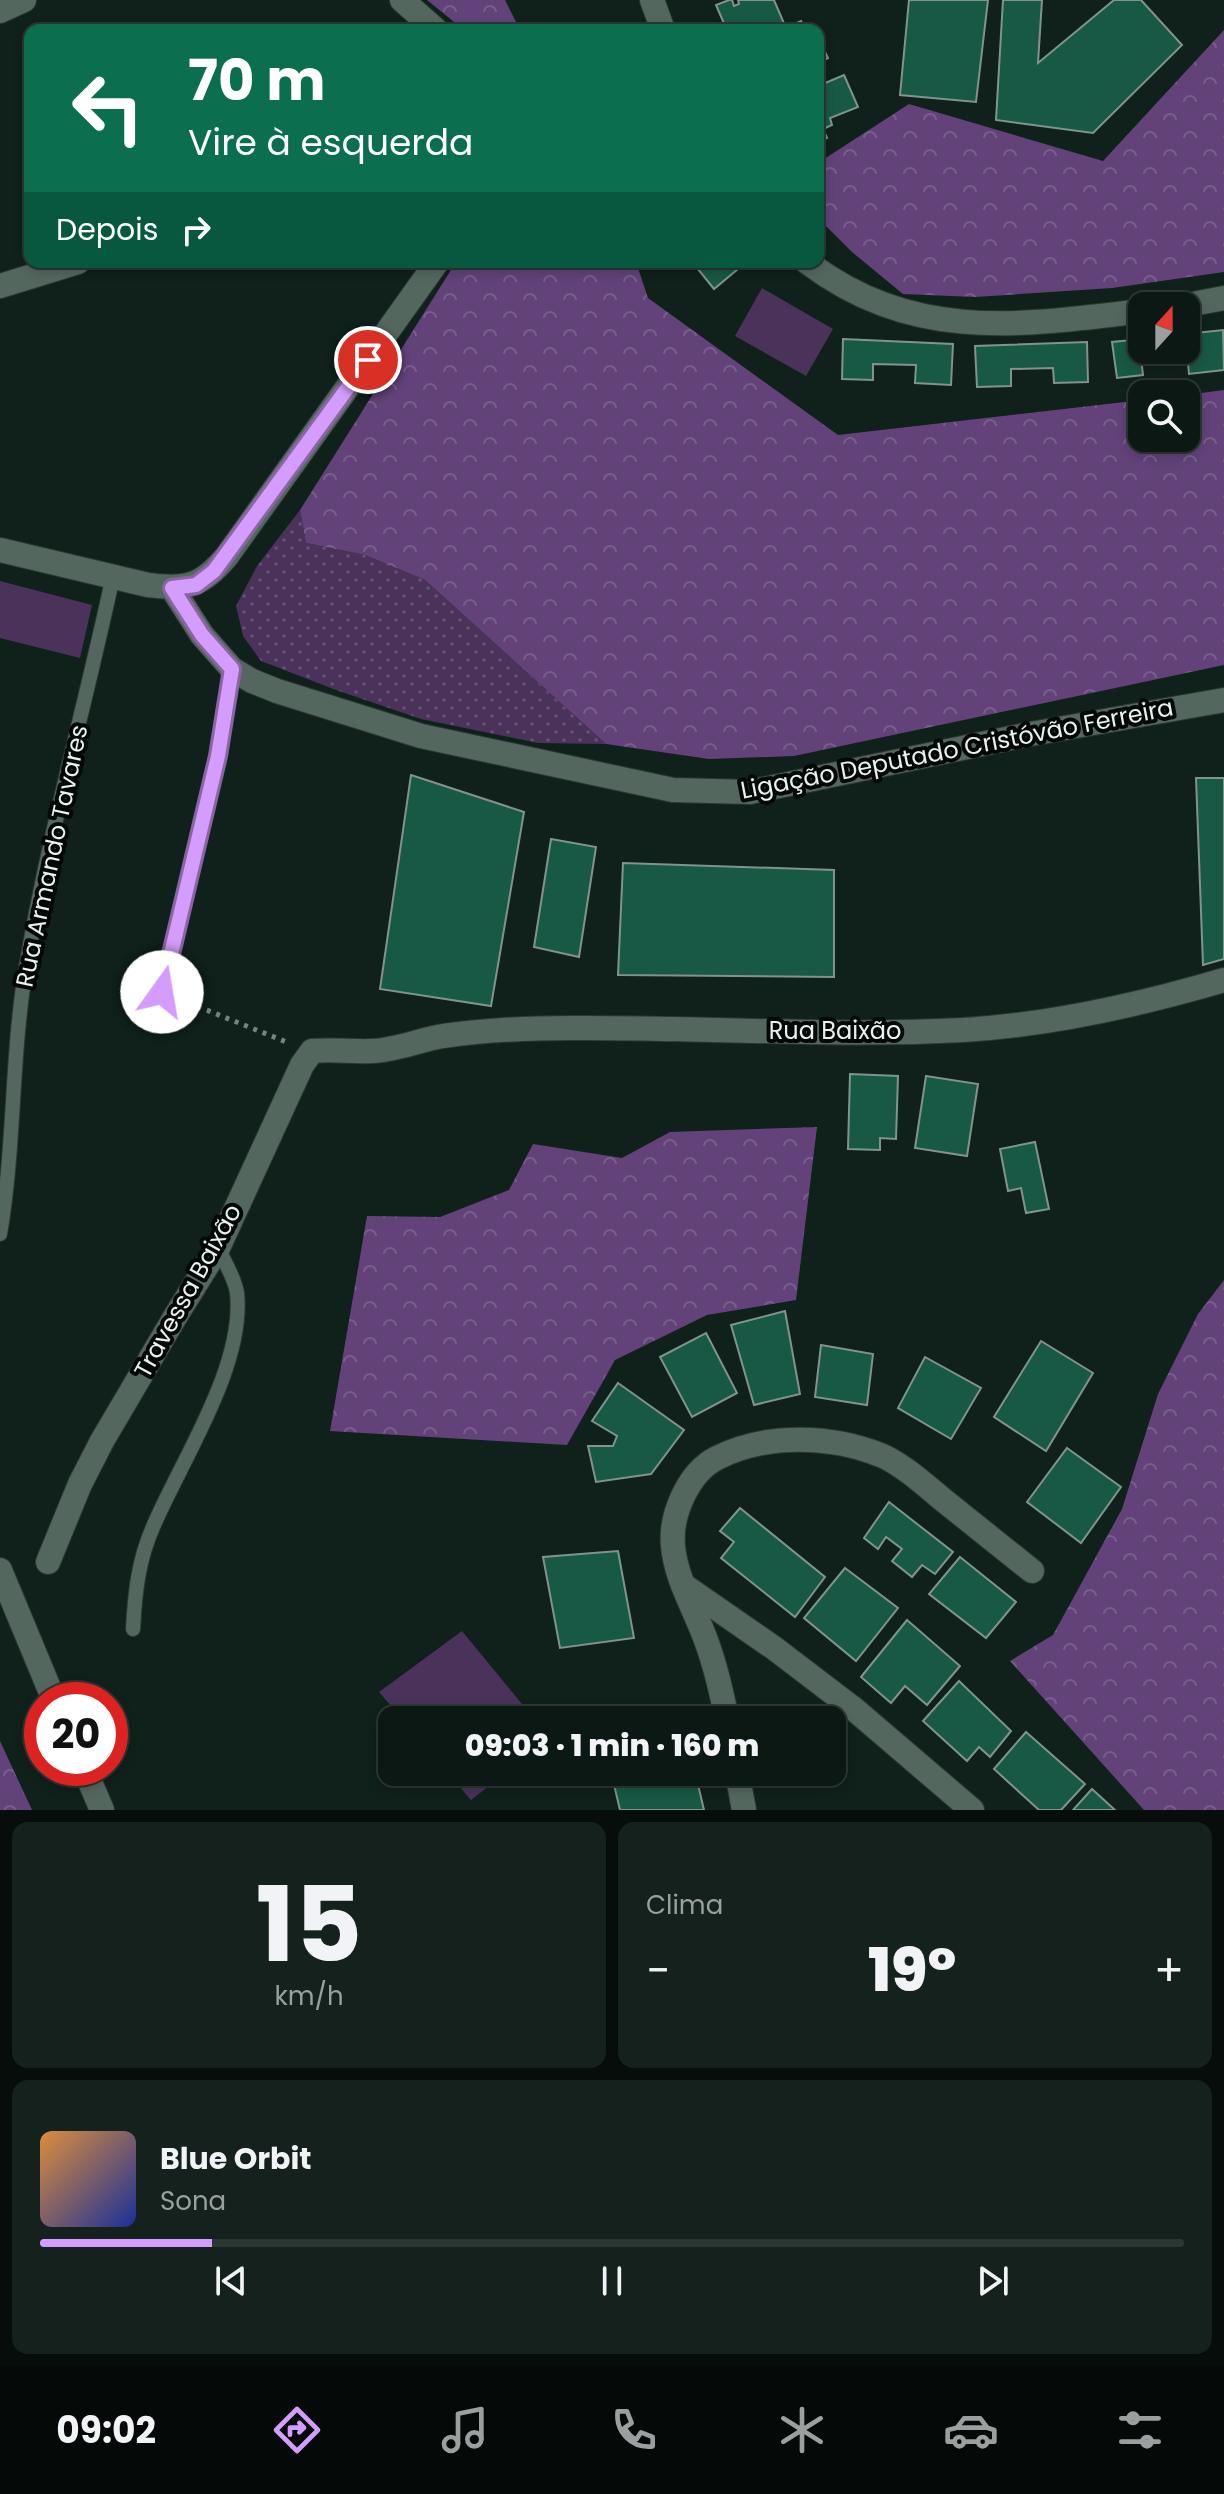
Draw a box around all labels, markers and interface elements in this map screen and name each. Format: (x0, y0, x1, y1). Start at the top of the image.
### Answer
text: 70 m (188, 41, 326, 120)
icon: left (56, 56, 160, 160)
text: Vire à esquerda (188, 117, 473, 168)
text: Depois (56, 208, 158, 251)
icon: right (174, 208, 218, 252)
north arrow (1128, 292, 1200, 364)
map controls (1128, 292, 1200, 452)
pin (334, 326, 402, 394)
icon: arrive (346, 338, 390, 382)
button: search (1128, 380, 1200, 452)
street label: Ligação Deputado Cristóvão Ferreira (738, 690, 1176, 807)
street label: Rua Armando Tavares (8, 722, 95, 990)
position arrow (120, 950, 204, 1034)
street label: Rua Baixão (769, 1014, 901, 1047)
street label: Travessa Baixão (126, 1198, 249, 1384)
speed limit sign: 20 (24, 1682, 128, 1786)
text: 09:03 · 1 min · 160 m (465, 1724, 759, 1767)
text: 15 (256, 1852, 362, 1997)
text: Clima (646, 1887, 723, 1923)
text: 19° (868, 1928, 956, 2012)
text: − (646, 1940, 670, 2001)
text: + (1154, 1940, 1184, 2001)
text: km/h (274, 1978, 344, 2014)
text: Blue Orbit (160, 2137, 312, 2180)
text: Sona (160, 2183, 226, 2219)
icon: previous (209, 2259, 253, 2303)
icon: pause (590, 2259, 634, 2303)
icon: next (971, 2259, 1015, 2303)
icon: directions (269, 2402, 325, 2458)
icon: music (437, 2402, 493, 2458)
icon: phone (606, 2402, 662, 2458)
icon: climate (774, 2402, 830, 2458)
icon: car (943, 2402, 999, 2458)
icon: filters (1112, 2402, 1168, 2458)
text: 09:02 (56, 2405, 156, 2456)

